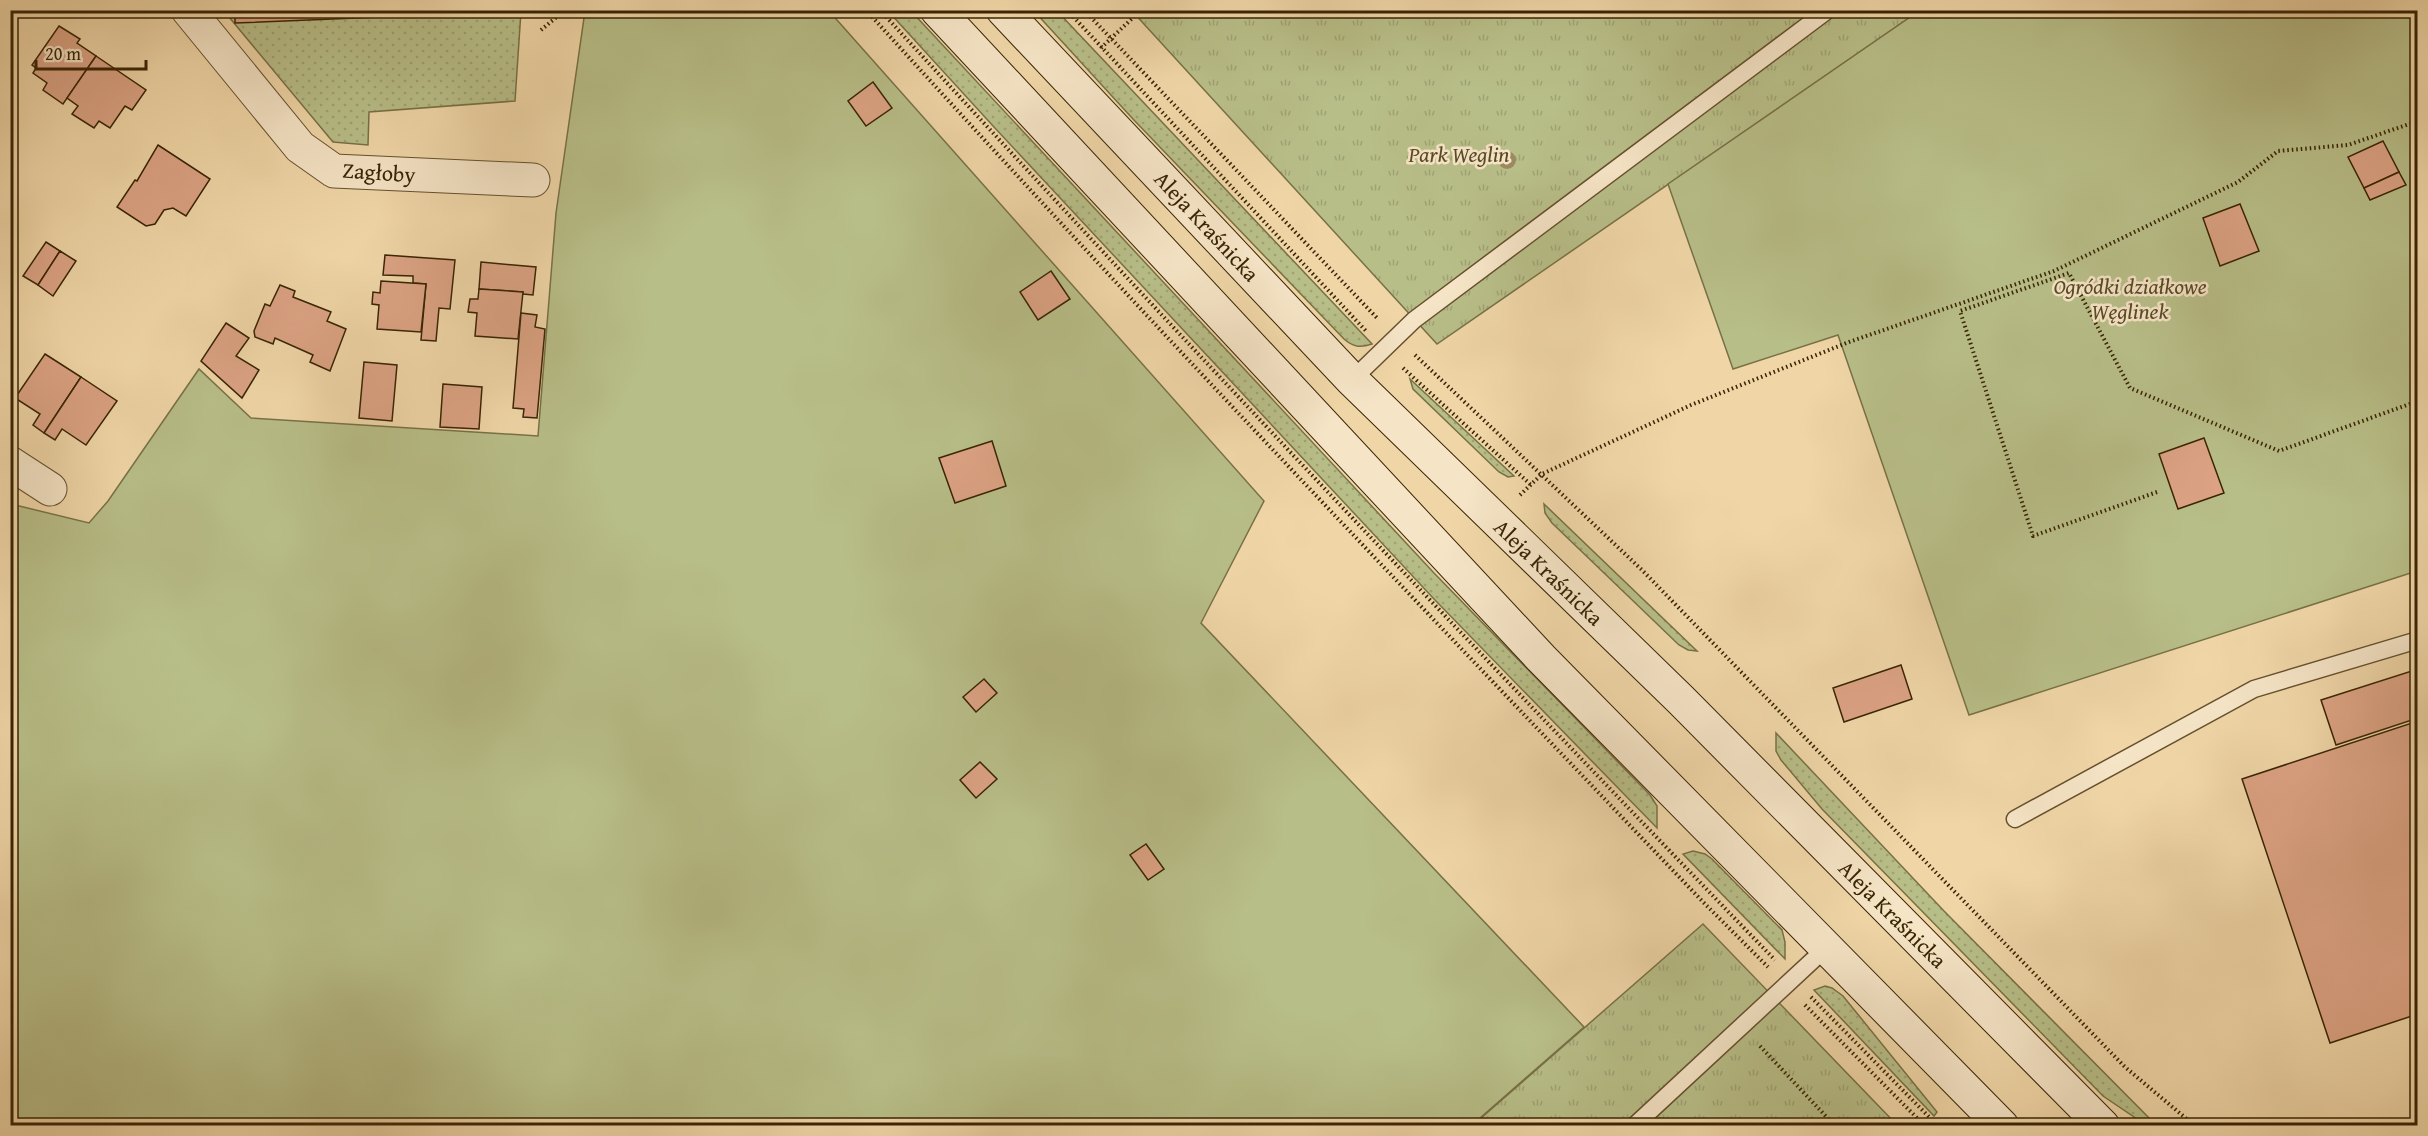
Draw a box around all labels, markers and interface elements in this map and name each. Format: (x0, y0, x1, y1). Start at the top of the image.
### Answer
scale bar (36, 33, 146, 71)
text: 20 m (45, 40, 81, 67)
park label: Park Weglin (1408, 138, 1509, 170)
street label: Zagłoby (341, 153, 417, 191)
street label: Aleja Kraśnicka (1147, 163, 1267, 289)
park label: Ogródki działkowe Węglinek (2053, 270, 2207, 327)
street label: Aleja Kraśnicka (1487, 511, 1611, 633)
street label: Aleja Kraśnicka (1832, 853, 1955, 976)

